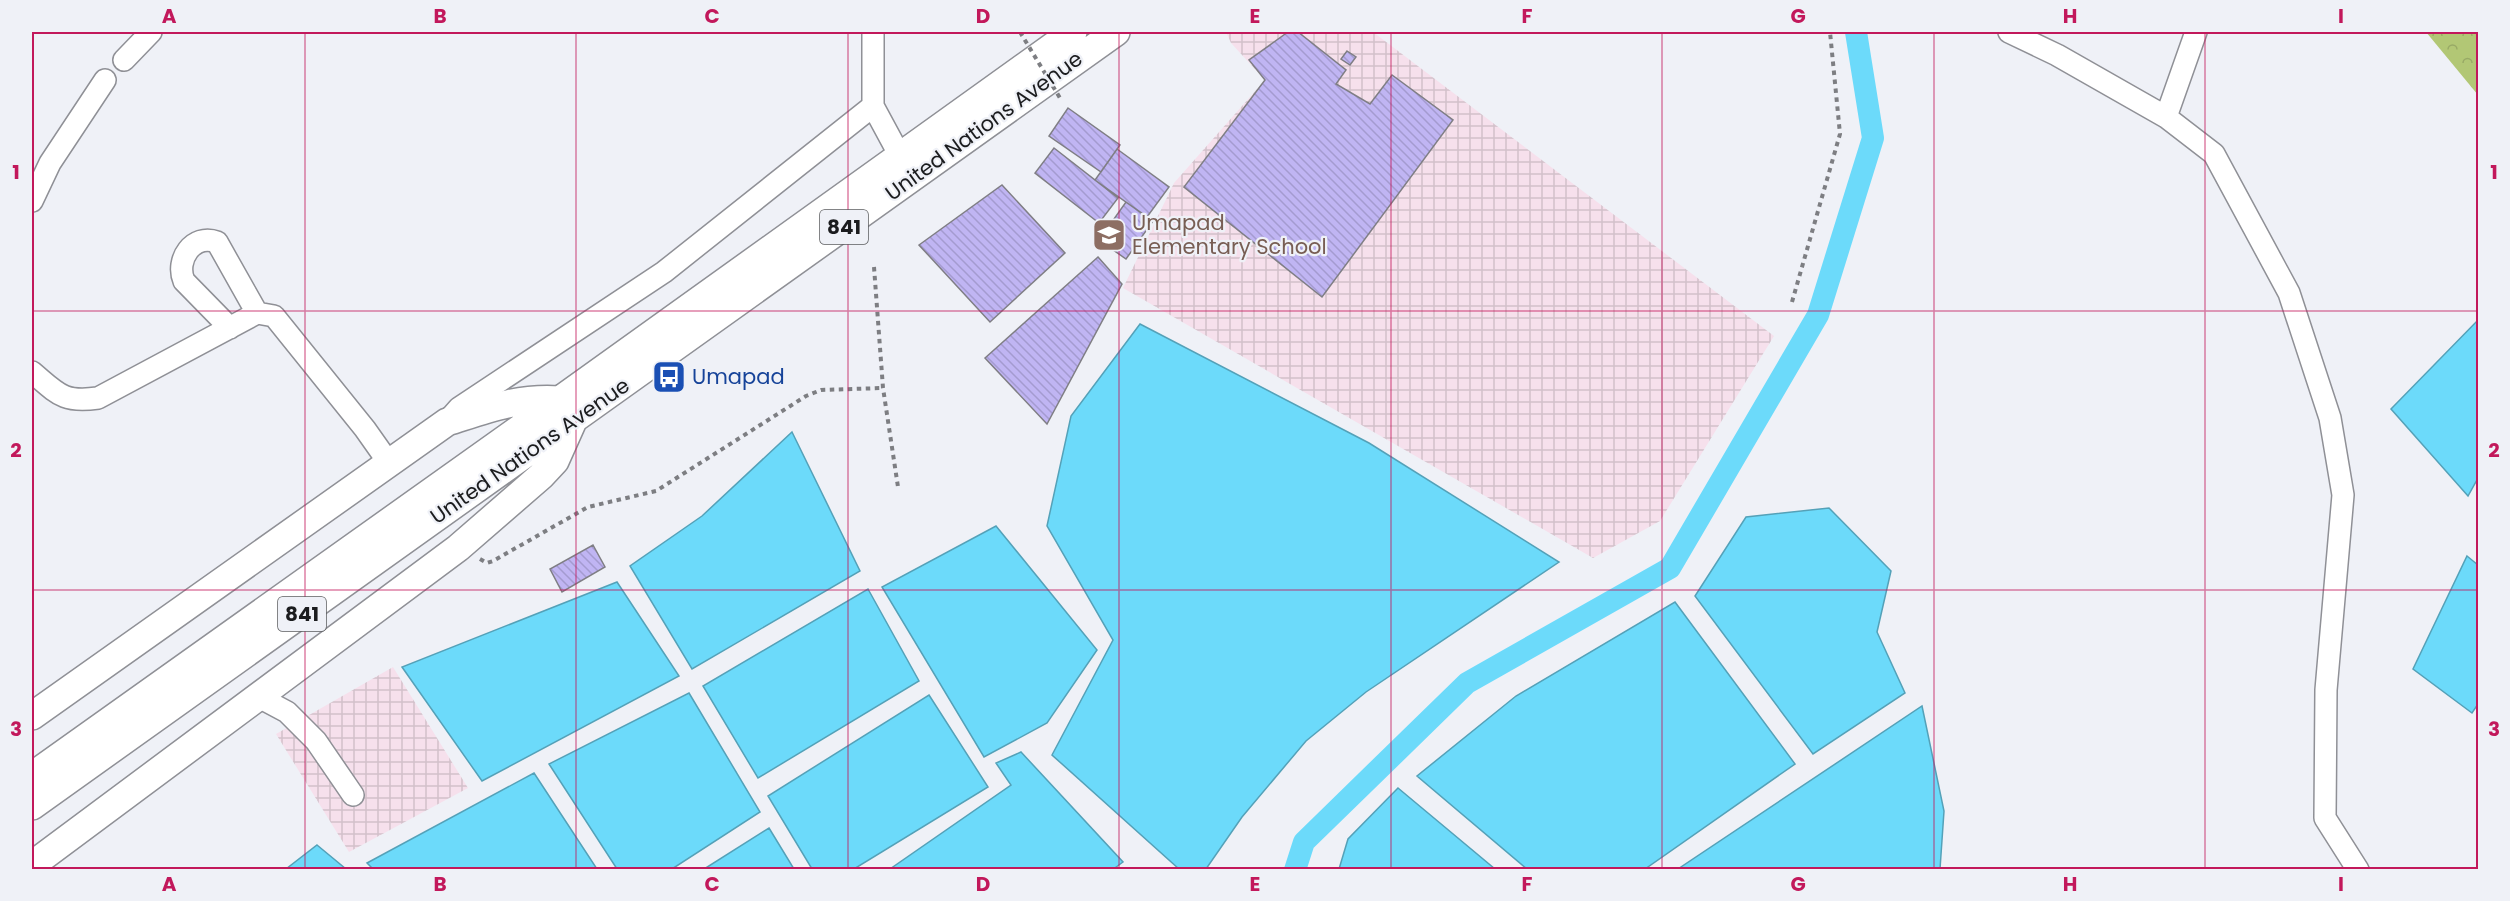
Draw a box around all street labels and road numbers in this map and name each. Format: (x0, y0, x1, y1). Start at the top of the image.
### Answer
street label: United Nations Avenue (879, 44, 1088, 207)
road number: 841 (820, 210, 868, 244)
street label: United Nations Avenue (424, 371, 635, 531)
road number: 841 (278, 597, 326, 631)

